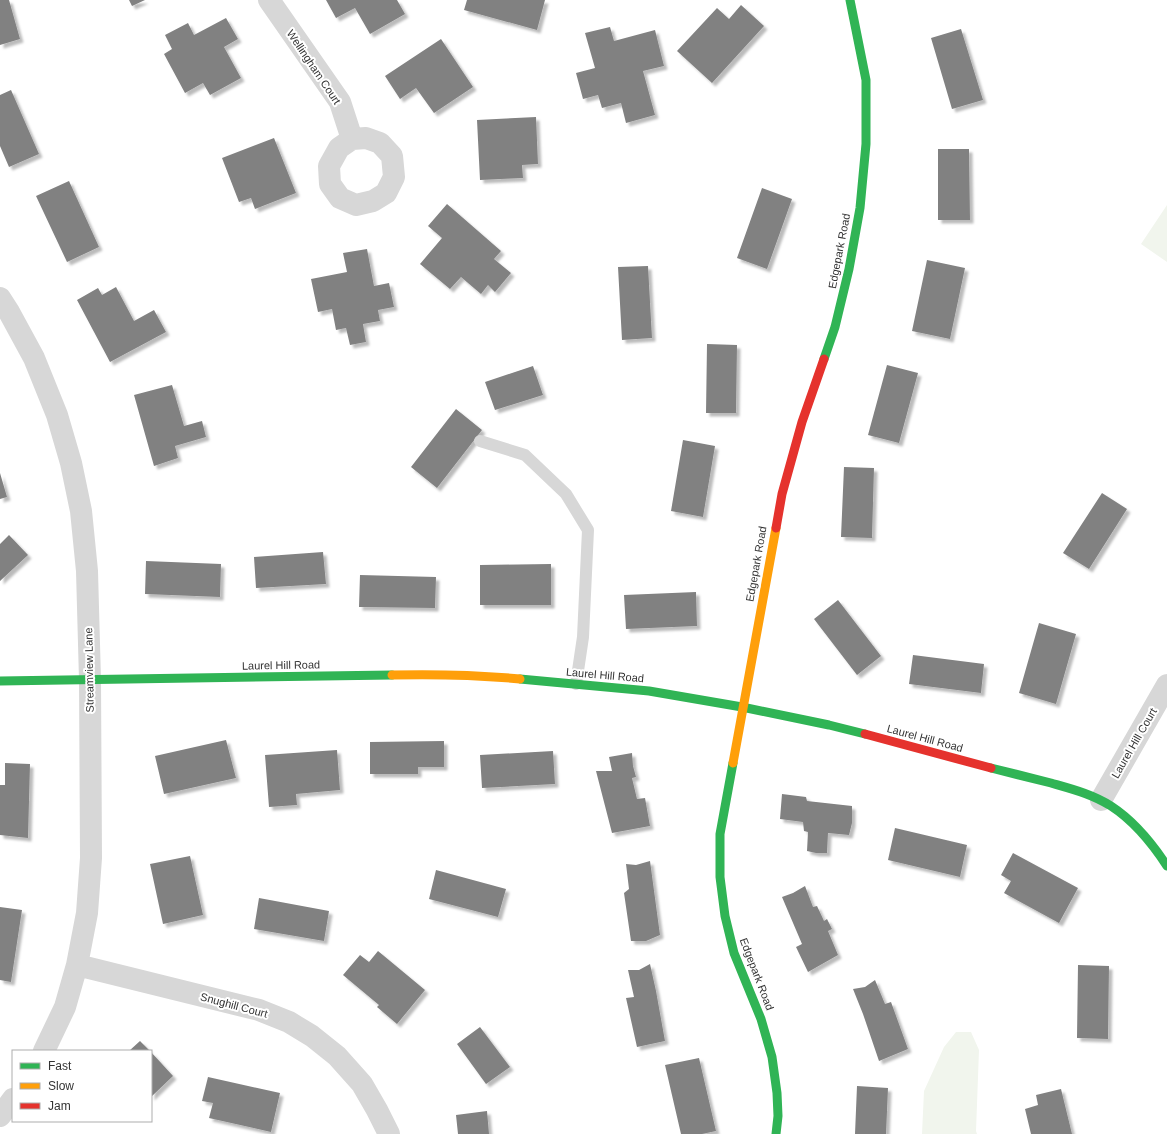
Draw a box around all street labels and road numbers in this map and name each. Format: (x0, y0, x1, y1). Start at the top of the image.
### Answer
street label: Wellingham Court (285, 27, 343, 107)
street label: Edgepark Road (826, 212, 852, 290)
street label: Edgepark Road (743, 525, 769, 603)
street label: Streamview Lane (82, 627, 96, 713)
street label: Laurel Hill Road (242, 658, 320, 672)
street label: Laurel Hill Road (565, 666, 645, 684)
street label: Laurel Hill Court (1109, 706, 1159, 780)
street label: Laurel Hill Road (886, 722, 964, 754)
street label: Edgepark Road (738, 936, 776, 1012)
street label: Snughill Court (199, 990, 269, 1020)

